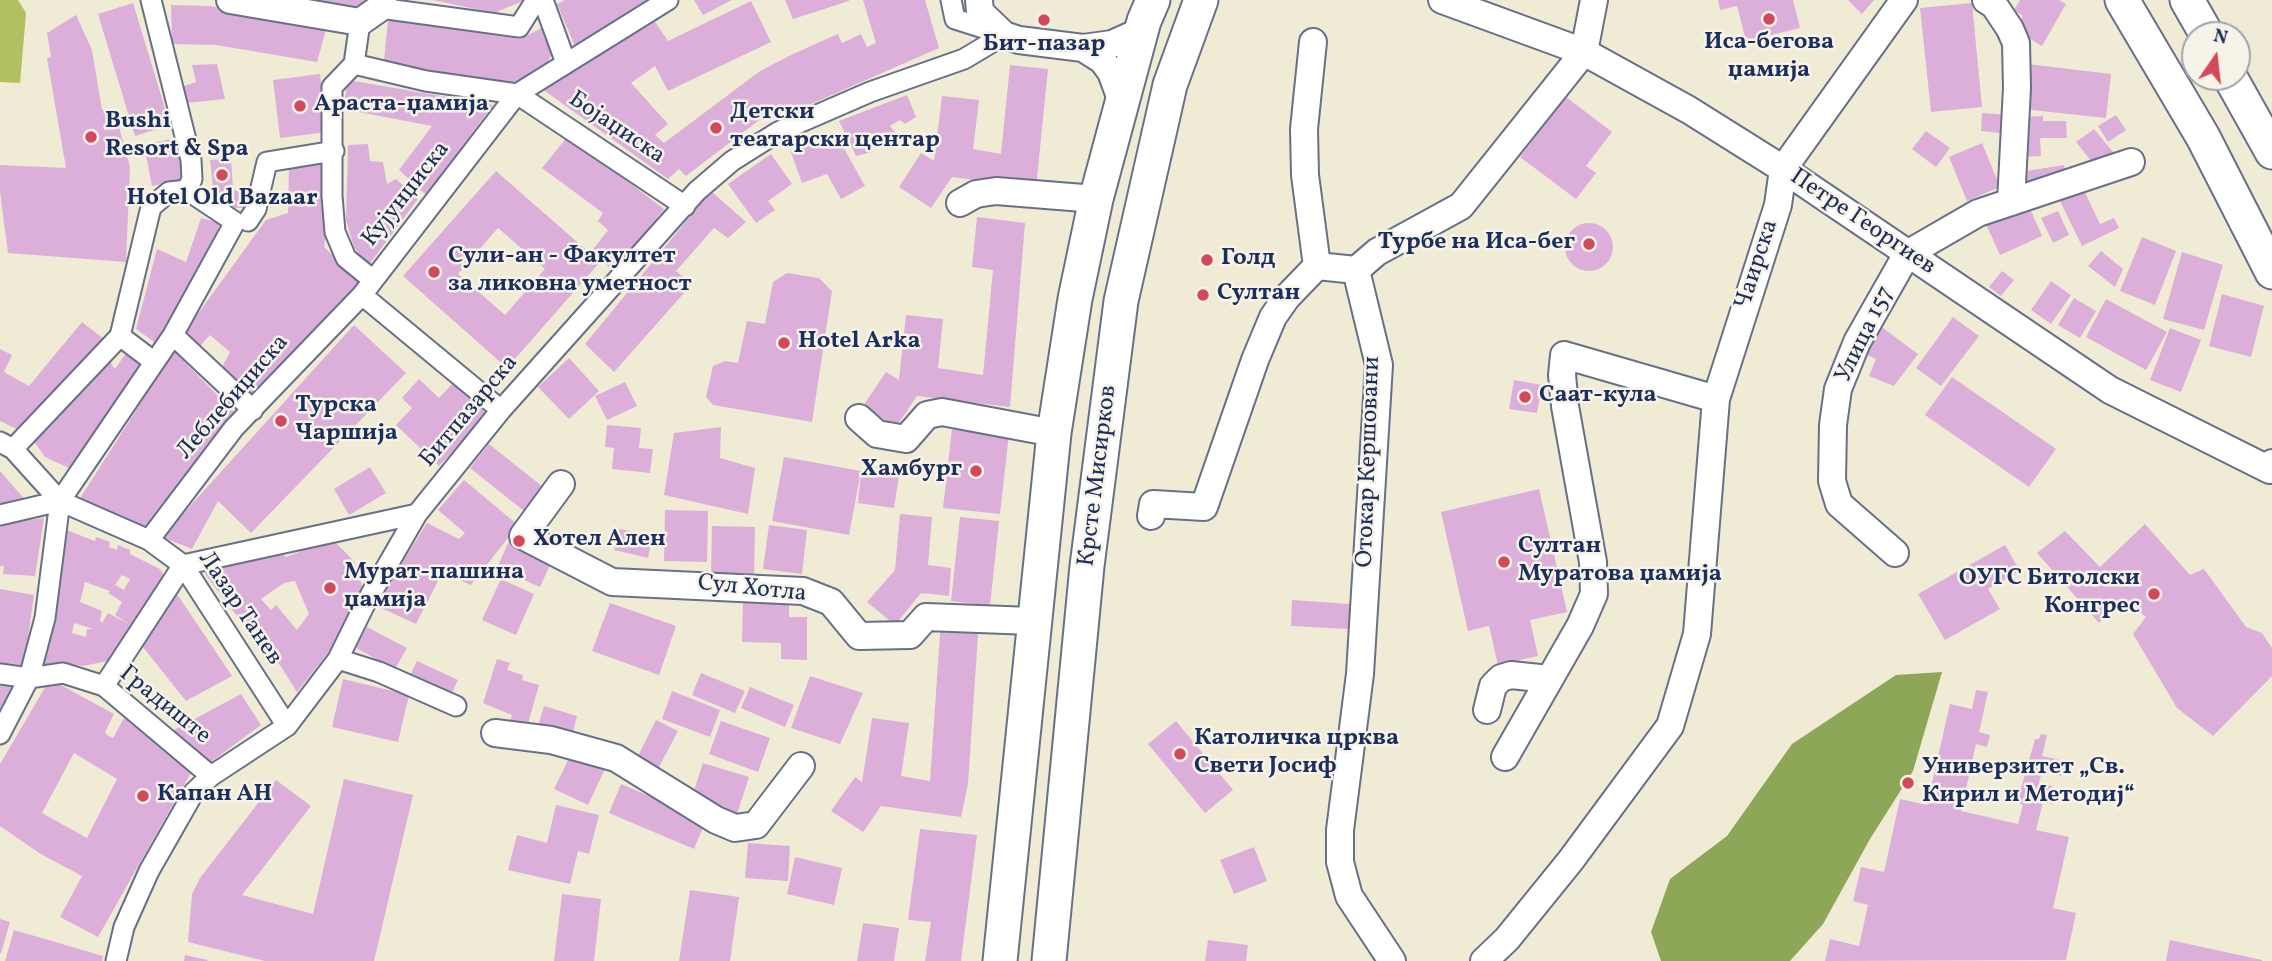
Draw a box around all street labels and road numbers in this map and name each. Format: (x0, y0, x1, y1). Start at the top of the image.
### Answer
street label: Бојаџиска (562, 86, 670, 172)
street label: Кујунџиска (357, 136, 457, 254)
street label: Петре Георгиев (1784, 164, 1940, 282)
street label: Чаирска (1730, 217, 1786, 313)
street label: Улица 157 (1830, 282, 1902, 388)
street label: Леблебиџиска (172, 330, 296, 466)
street label: Битпазарска (415, 350, 525, 474)
street label: Отокар Кершовани (1352, 356, 1388, 568)
street label: Крсте Мисирков (1074, 384, 1124, 568)
street label: Лазар Танев (190, 547, 288, 671)
street label: Сул Хотла (696, 570, 808, 610)
street label: Градиште (112, 660, 216, 752)

